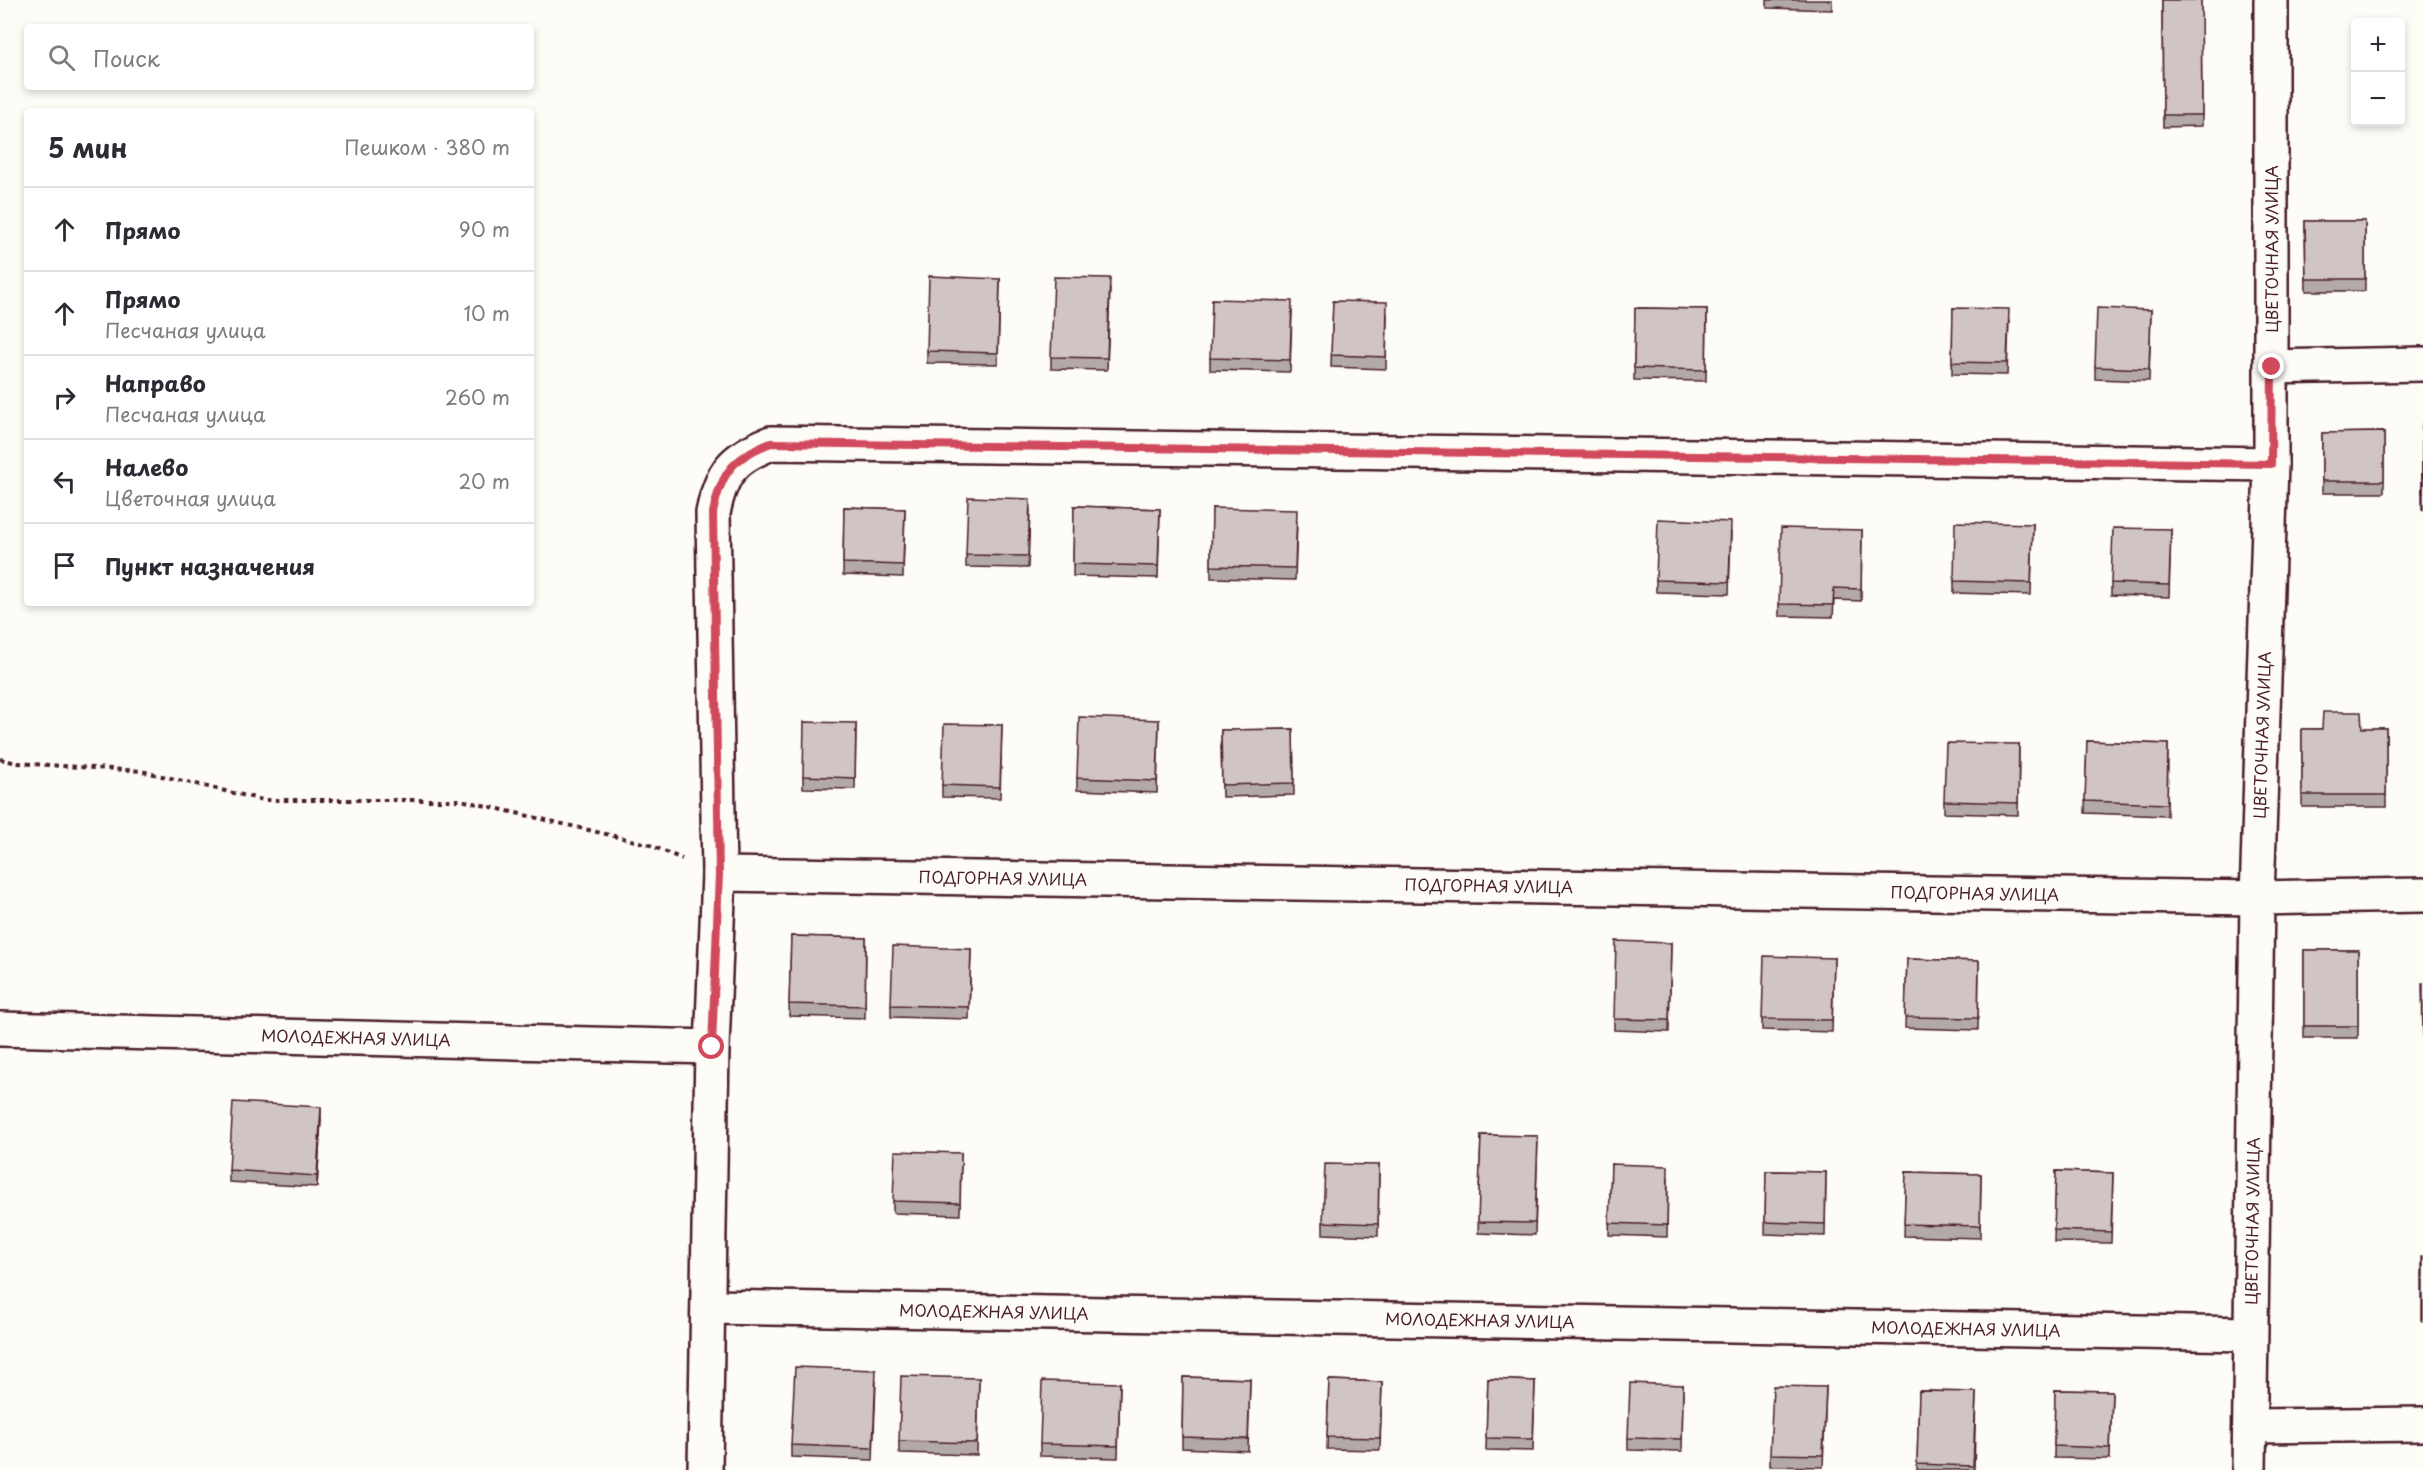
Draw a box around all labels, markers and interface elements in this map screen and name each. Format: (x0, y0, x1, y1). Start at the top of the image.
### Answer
map controls (2351, 18, 2405, 126)
button: + (2351, 18, 2405, 72)
search box (24, 24, 534, 90)
icon: search (45, 41, 78, 74)
text: Поиск (93, 41, 160, 74)
button: − (2351, 72, 2405, 126)
text: 5 мин (48, 128, 127, 167)
text: Пешком · 380 m (344, 132, 510, 162)
street label: ЦВЕТОЧНАЯ УЛИЦА (2259, 165, 2283, 333)
icon: ahead (48, 213, 81, 246)
text: Прямо (105, 213, 180, 246)
text: 90 m (459, 214, 510, 244)
text: Прямо (105, 282, 180, 315)
icon: ahead (48, 297, 81, 330)
text: 10 m (463, 298, 510, 328)
text: Песчаная улица (105, 315, 266, 345)
route end (2258, 353, 2284, 379)
text: Направо (105, 366, 206, 399)
icon: right (48, 381, 81, 414)
text: 260 m (445, 382, 510, 412)
text: Песчаная улица (105, 399, 266, 429)
text: Налево (105, 450, 188, 483)
icon: left (48, 465, 81, 498)
text: 20 m (458, 466, 510, 496)
text: Цветочная улица (105, 483, 276, 513)
icon: arrive (48, 549, 81, 582)
text: Пункт назначения (105, 549, 315, 582)
street label: ЦВЕТОЧНАЯ УЛИЦА (2247, 651, 2276, 819)
street label: ПОДГОРНАЯ УЛИЦА (919, 864, 1087, 891)
street label: ПОДГОРНАЯ УЛИЦА (1404, 872, 1573, 898)
street label: ПОДГОРНАЯ УЛИЦА (1890, 879, 2059, 906)
street label: МОЛОДЕЖНАЯ УЛИЦА (261, 1023, 451, 1051)
route start (698, 1033, 724, 1059)
street label: ЦВЕТОЧНАЯ УЛИЦА (2238, 1137, 2265, 1305)
street label: МОЛОДЕЖНАЯ УЛИЦА (899, 1297, 1089, 1325)
street label: МОЛОДЕЖНАЯ УЛИЦА (1385, 1306, 1575, 1333)
street label: МОЛОДЕЖНАЯ УЛИЦА (1871, 1314, 2061, 1342)

